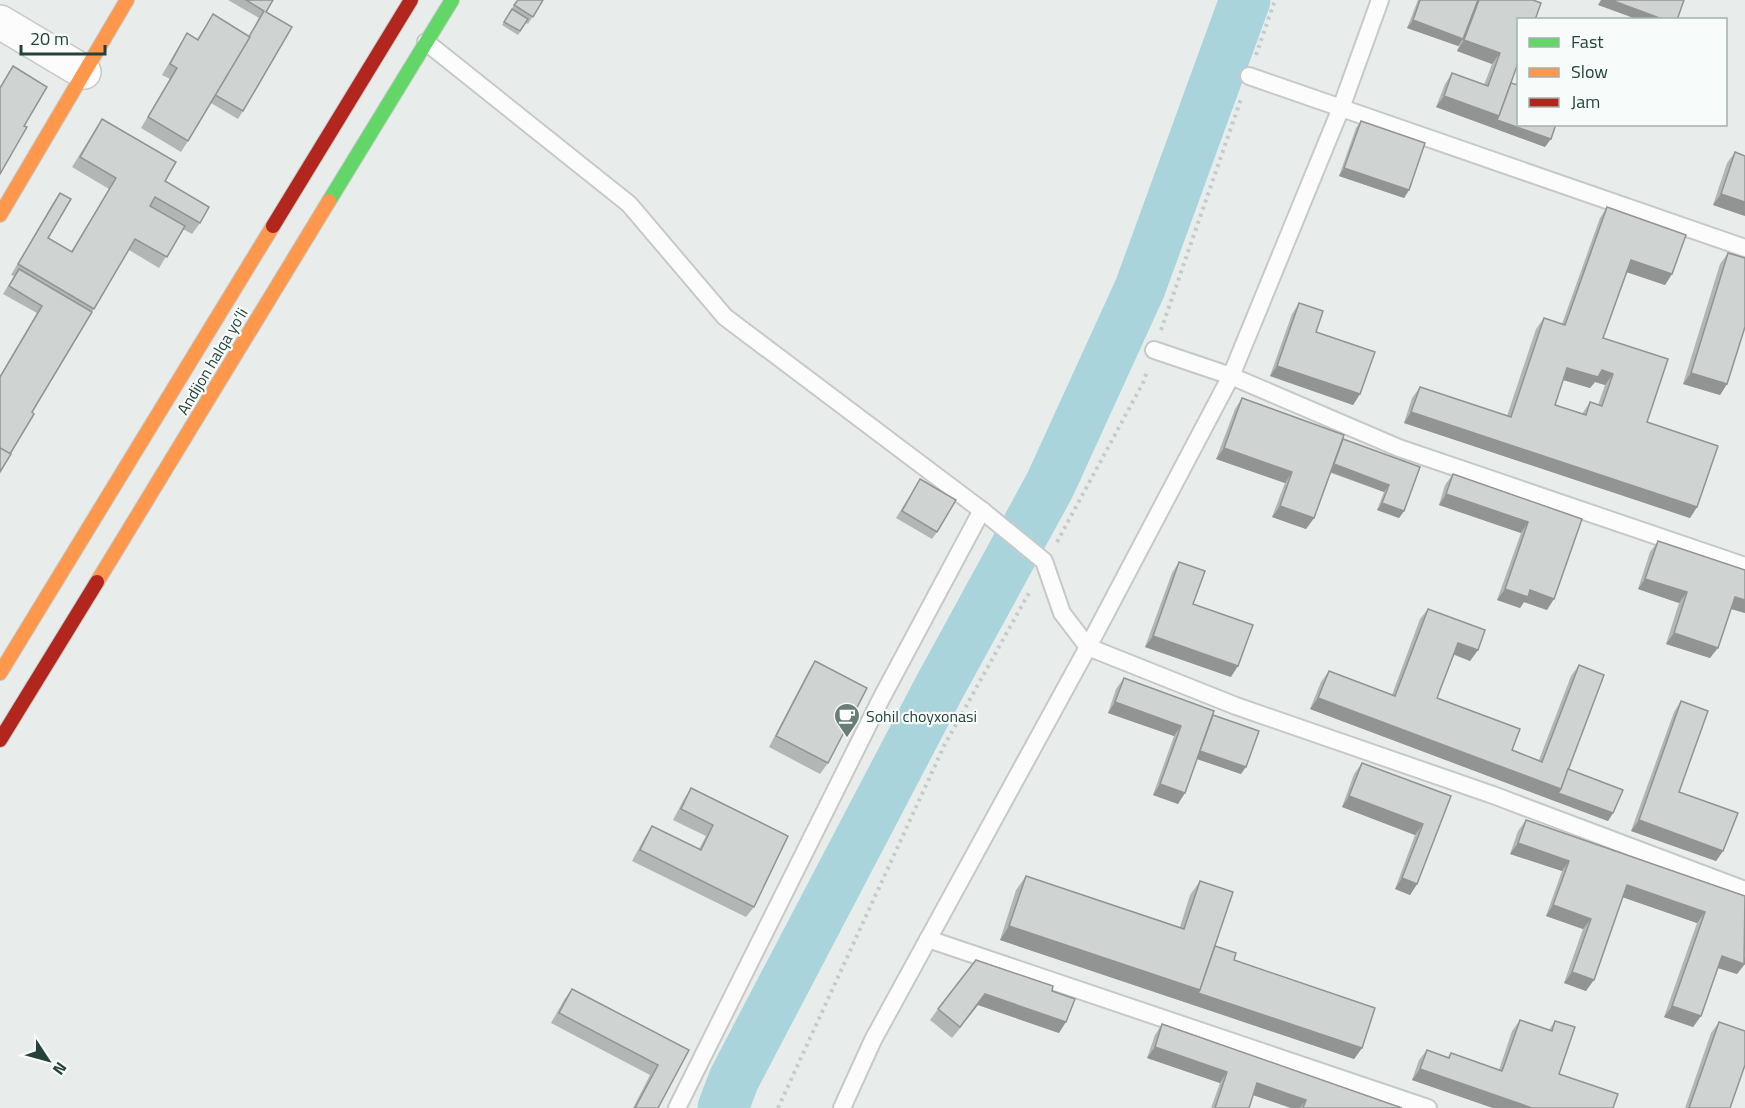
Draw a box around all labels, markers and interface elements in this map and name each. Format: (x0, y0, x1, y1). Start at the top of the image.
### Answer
scale bar (21, 18, 105, 56)
legend (1517, 18, 1727, 126)
text: 20 m (30, 25, 69, 52)
text: Fast (1571, 28, 1604, 55)
text: Slow (1571, 58, 1608, 85)
text: Jam (1571, 88, 1600, 115)
street label: Andijon halqa yo‘li (171, 303, 253, 419)
cafe icon: Sohil choyxonasi (832, 701, 862, 739)
place label: Sohil choyxonasi (866, 704, 977, 728)
north arrow (18, 1030, 78, 1090)
text: N (47, 1057, 73, 1080)

